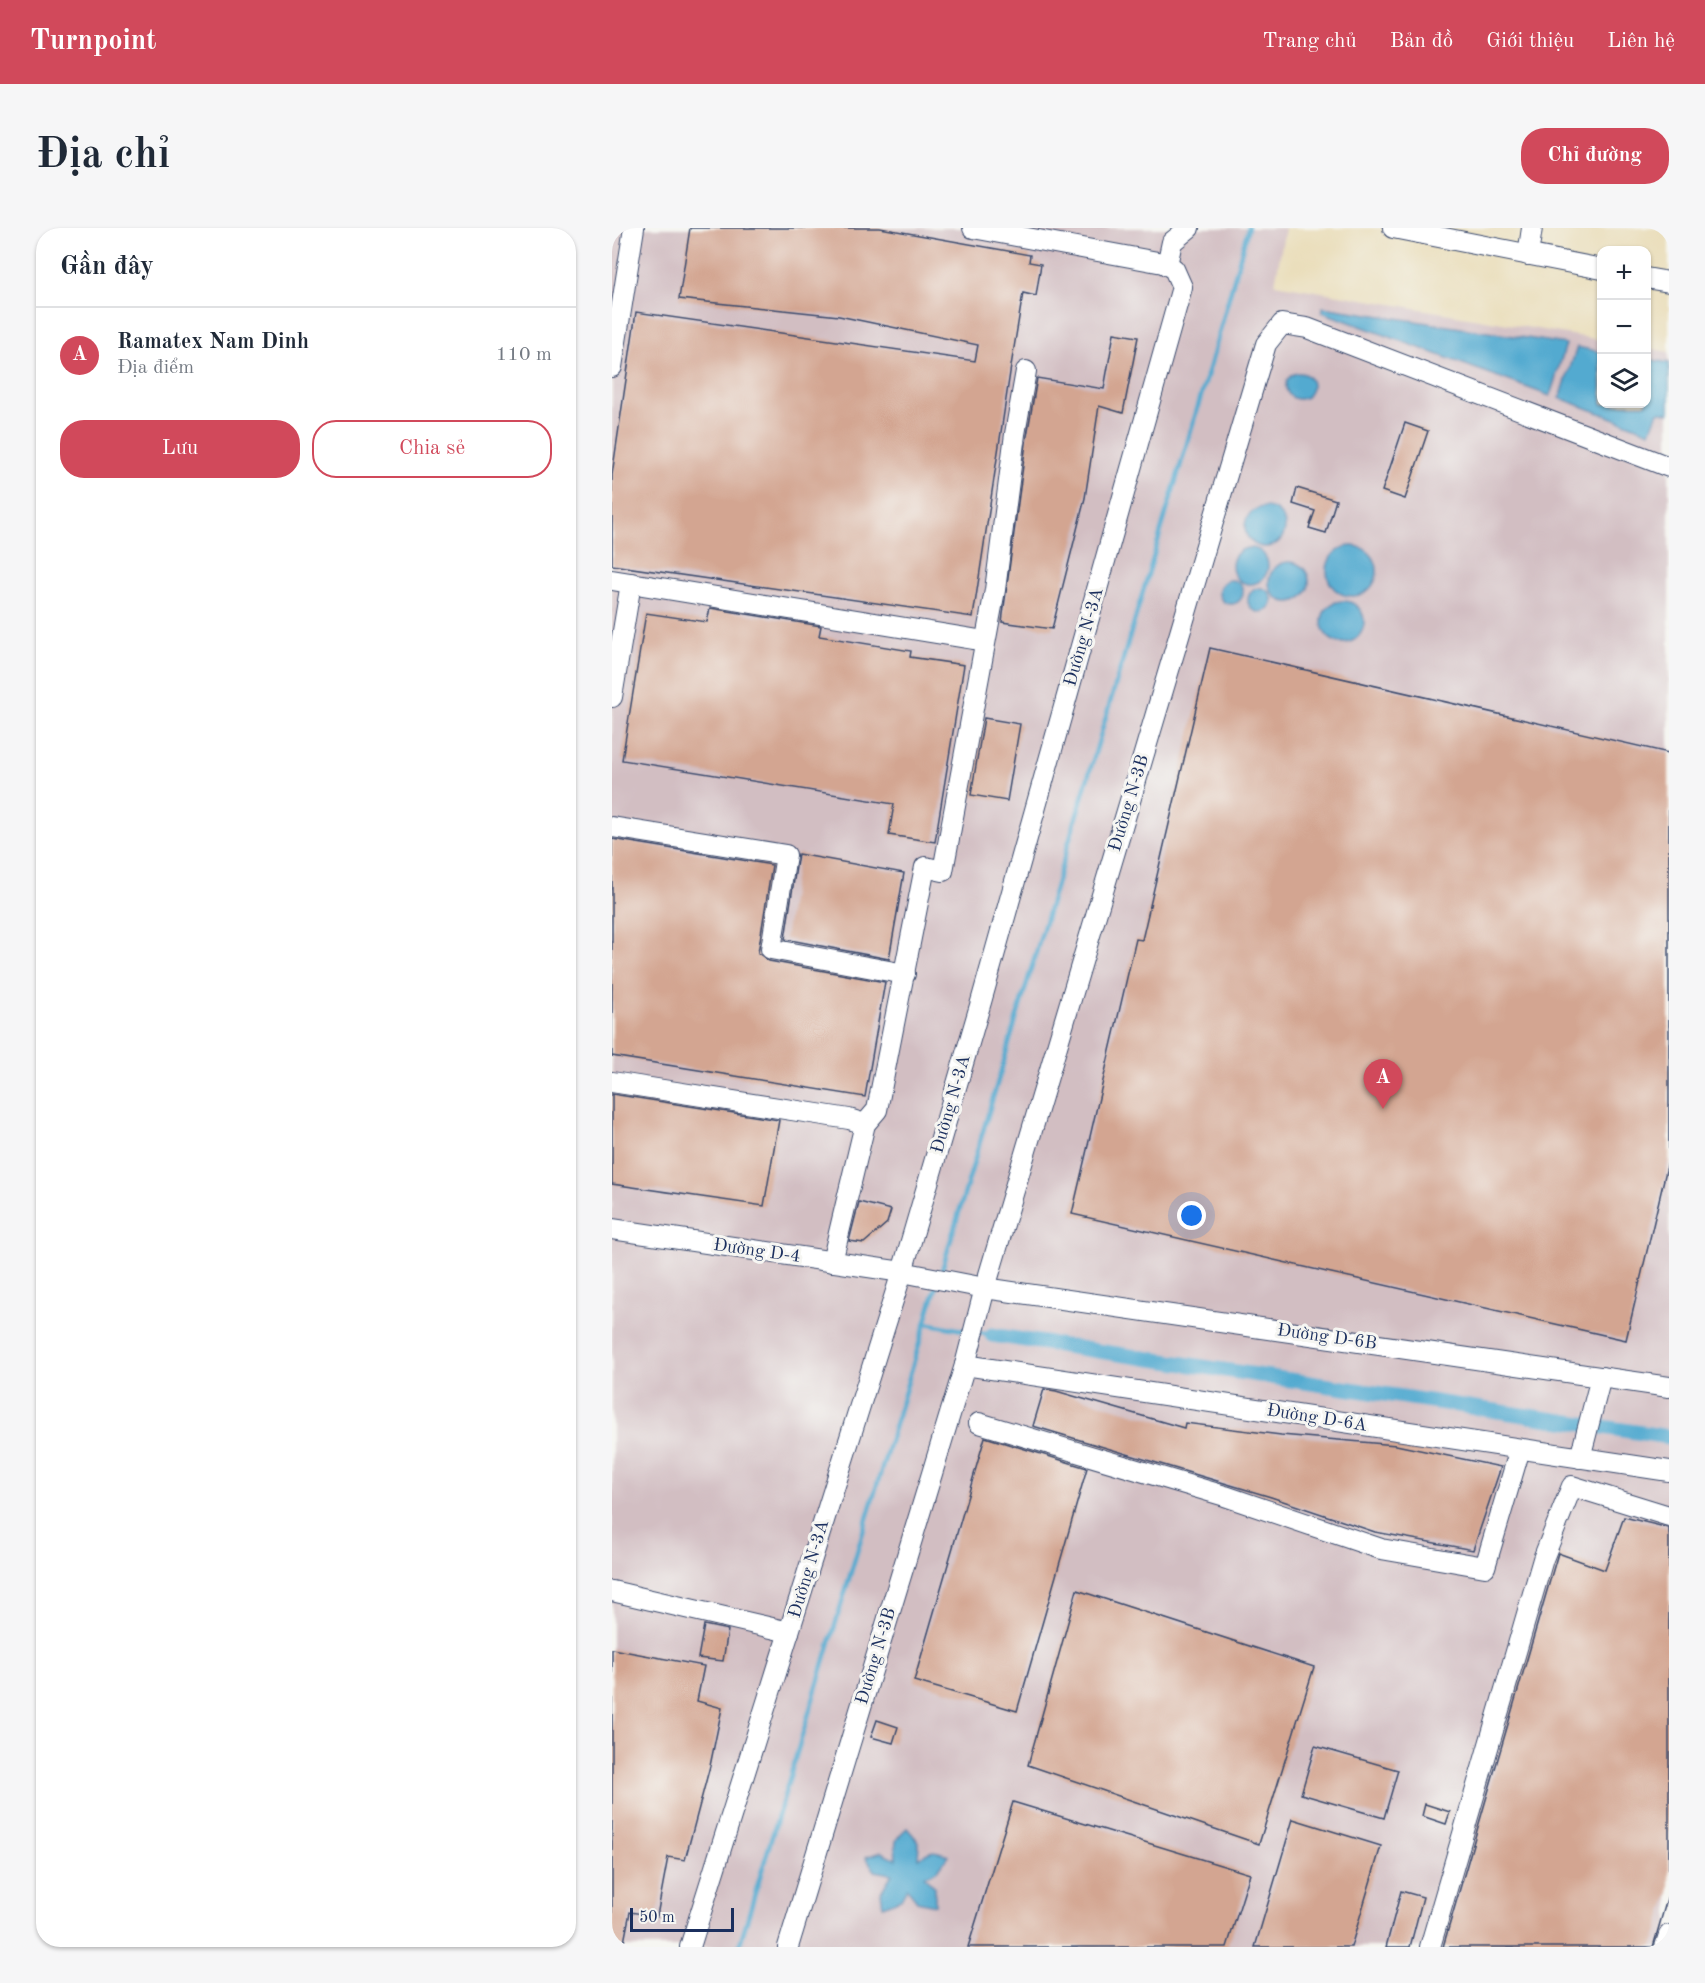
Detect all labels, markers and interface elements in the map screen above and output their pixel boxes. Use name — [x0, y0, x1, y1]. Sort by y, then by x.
text: Turnpoint — [30, 28, 157, 56]
text: Trang chủ — [1262, 31, 1357, 52]
text: Bản đồ — [1390, 31, 1453, 52]
text: Giới thiệu — [1486, 31, 1574, 52]
text: Liên hệ — [1607, 31, 1675, 52]
button: Chỉ đường — [1521, 128, 1669, 184]
text: Địa chỉ — [36, 135, 170, 177]
map controls — [1597, 246, 1651, 408]
button: + — [1597, 246, 1651, 300]
text: Gần đây — [60, 254, 154, 280]
button: − — [1597, 300, 1651, 354]
text: Ramatex Nam Dinh — [117, 331, 309, 353]
text: A — [72, 345, 87, 365]
text: 110 m — [496, 345, 552, 365]
button: layers — [1597, 354, 1651, 408]
text: Địa điểm — [117, 358, 194, 378]
button: Lưu — [60, 420, 300, 478]
button: Chia sẻ — [312, 420, 552, 478]
street label: Đường N-3A — [1061, 585, 1107, 688]
street label: Đường N-3B — [1106, 752, 1152, 854]
street label: Đường N-3A — [928, 1052, 974, 1155]
pin: A — [1364, 1060, 1402, 1109]
your location — [1177, 1201, 1206, 1230]
street label: Đường D-4 — [712, 1236, 802, 1266]
street label: Đường D-6B — [1276, 1321, 1378, 1353]
street label: Đường D-6A — [1265, 1401, 1369, 1435]
street label: Đường N-3A — [786, 1518, 833, 1620]
street label: Đường N-3B — [853, 1605, 899, 1707]
scale bar — [630, 1905, 734, 1932]
text: 50 m — [639, 1910, 675, 1926]

